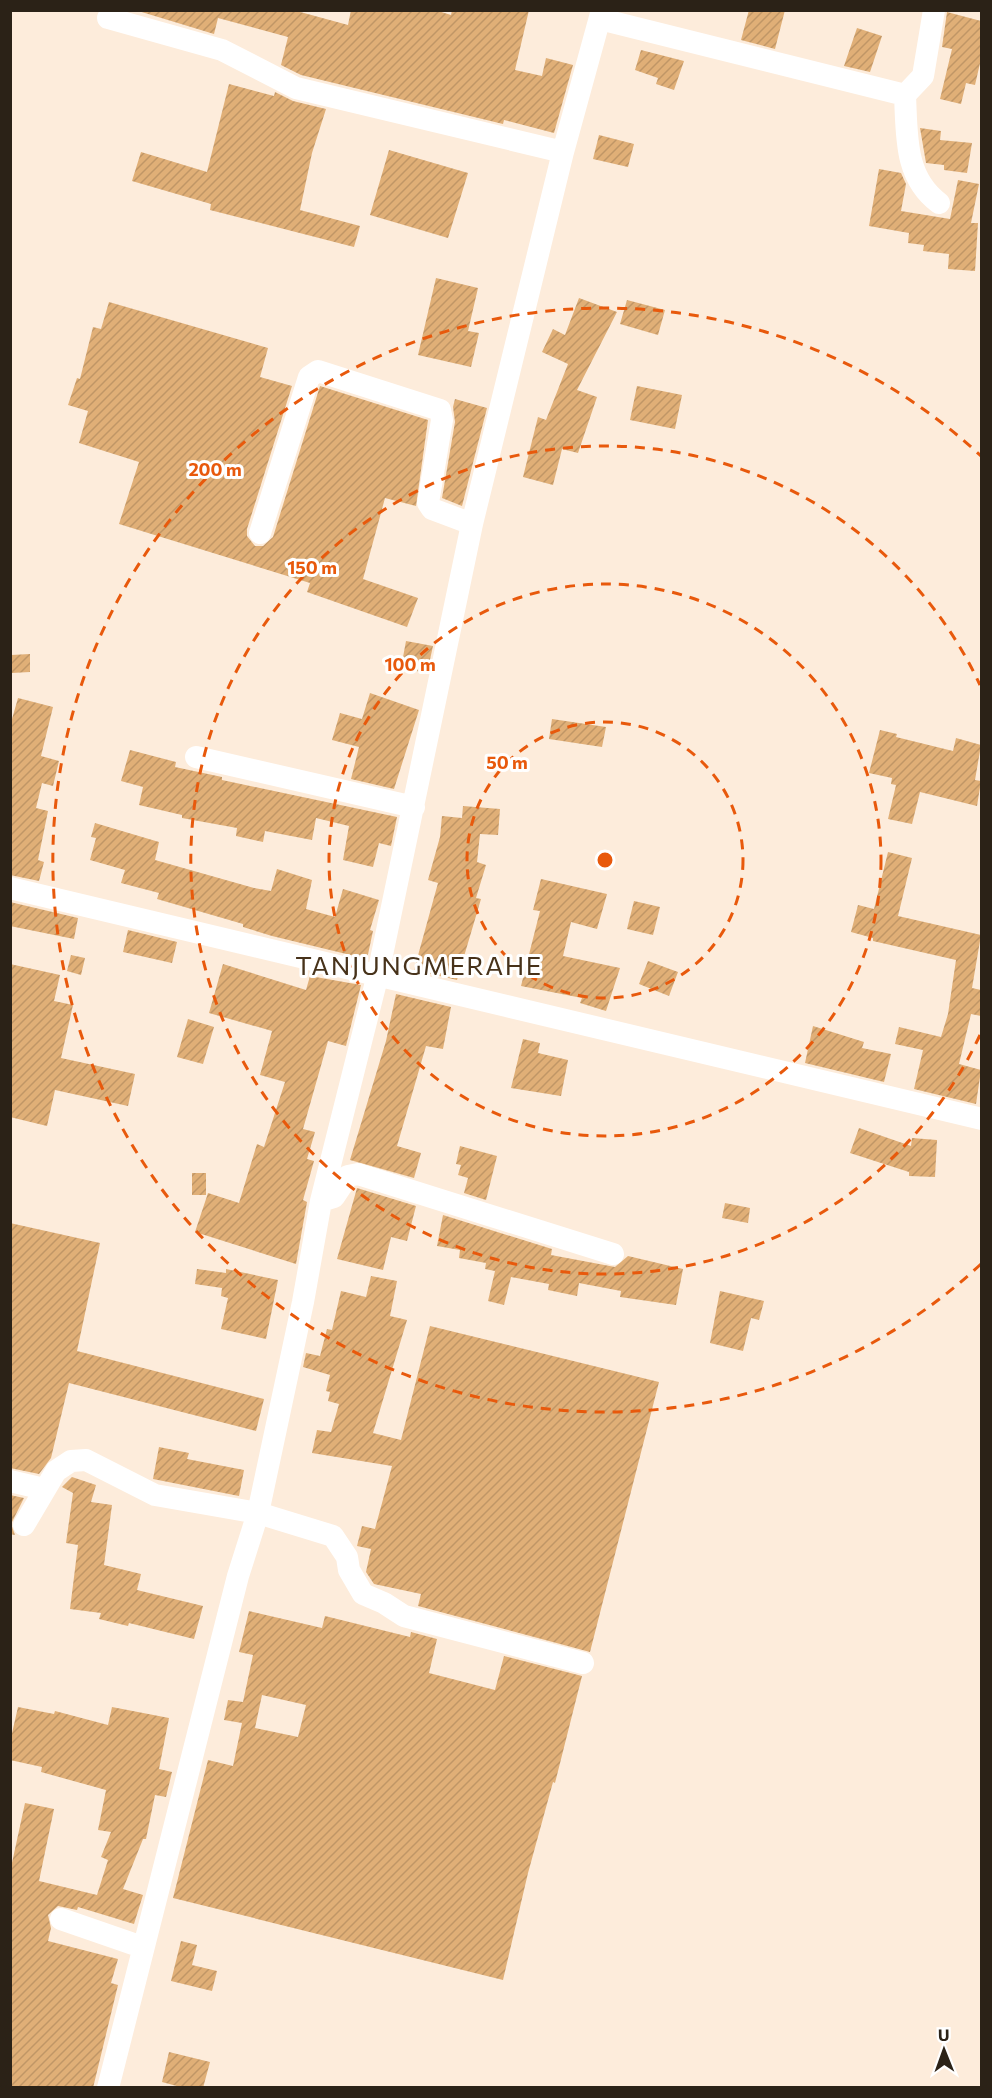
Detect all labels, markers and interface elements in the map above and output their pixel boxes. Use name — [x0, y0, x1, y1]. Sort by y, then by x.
text: 200 m — [188, 458, 242, 480]
text: 150 m — [287, 556, 337, 578]
text: 100 m — [384, 653, 436, 675]
text: 50 m — [486, 751, 528, 773]
centre of rings — [595, 850, 615, 870]
district label: TANJUNGMERAHE — [295, 949, 543, 980]
north arrow — [914, 2020, 974, 2080]
text: U — [938, 2025, 950, 2044]

